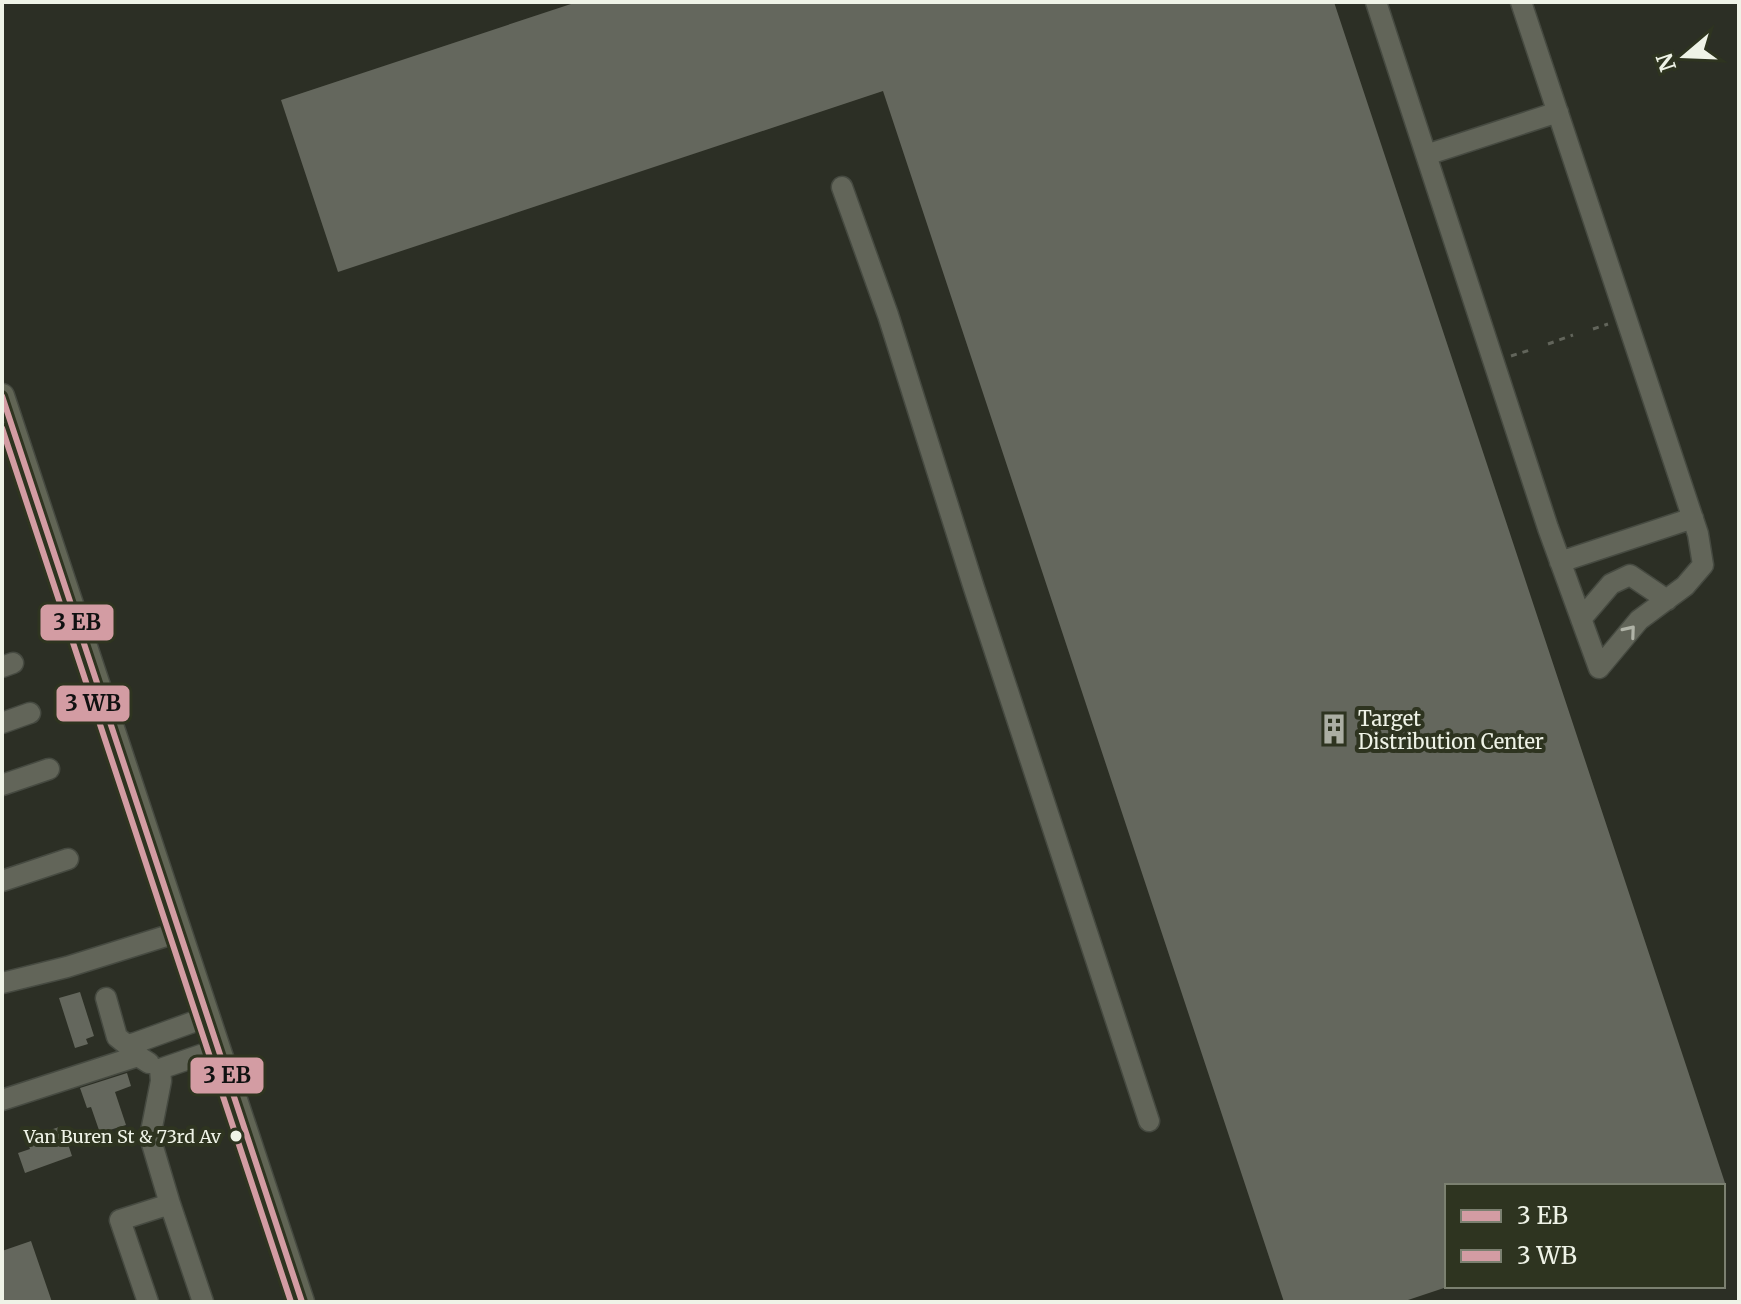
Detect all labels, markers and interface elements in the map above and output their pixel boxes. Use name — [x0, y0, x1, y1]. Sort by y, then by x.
north arrow — [1645, 16, 1725, 96]
text: N — [1650, 49, 1682, 75]
line badge: 3 EB — [39, 603, 115, 642]
text: 3 EB — [53, 608, 101, 636]
one-way arrow — [1620, 626, 1635, 640]
line badge: 3 WB — [55, 684, 131, 723]
text: 3 WB — [65, 689, 121, 717]
place label: Target Distribution Center — [1358, 706, 1544, 754]
building icon: Target Distribution Center — [1317, 712, 1351, 746]
line badge: 3 EB — [189, 1056, 265, 1095]
text: 3 EB — [203, 1061, 251, 1089]
place label: Van Buren St & 73rd Av — [23, 1125, 222, 1148]
marker: Van Buren St & 73rd Av — [228, 1128, 244, 1144]
legend — [1445, 1184, 1725, 1288]
text: 3 EB — [1517, 1200, 1568, 1231]
text: 3 WB — [1517, 1240, 1577, 1271]

